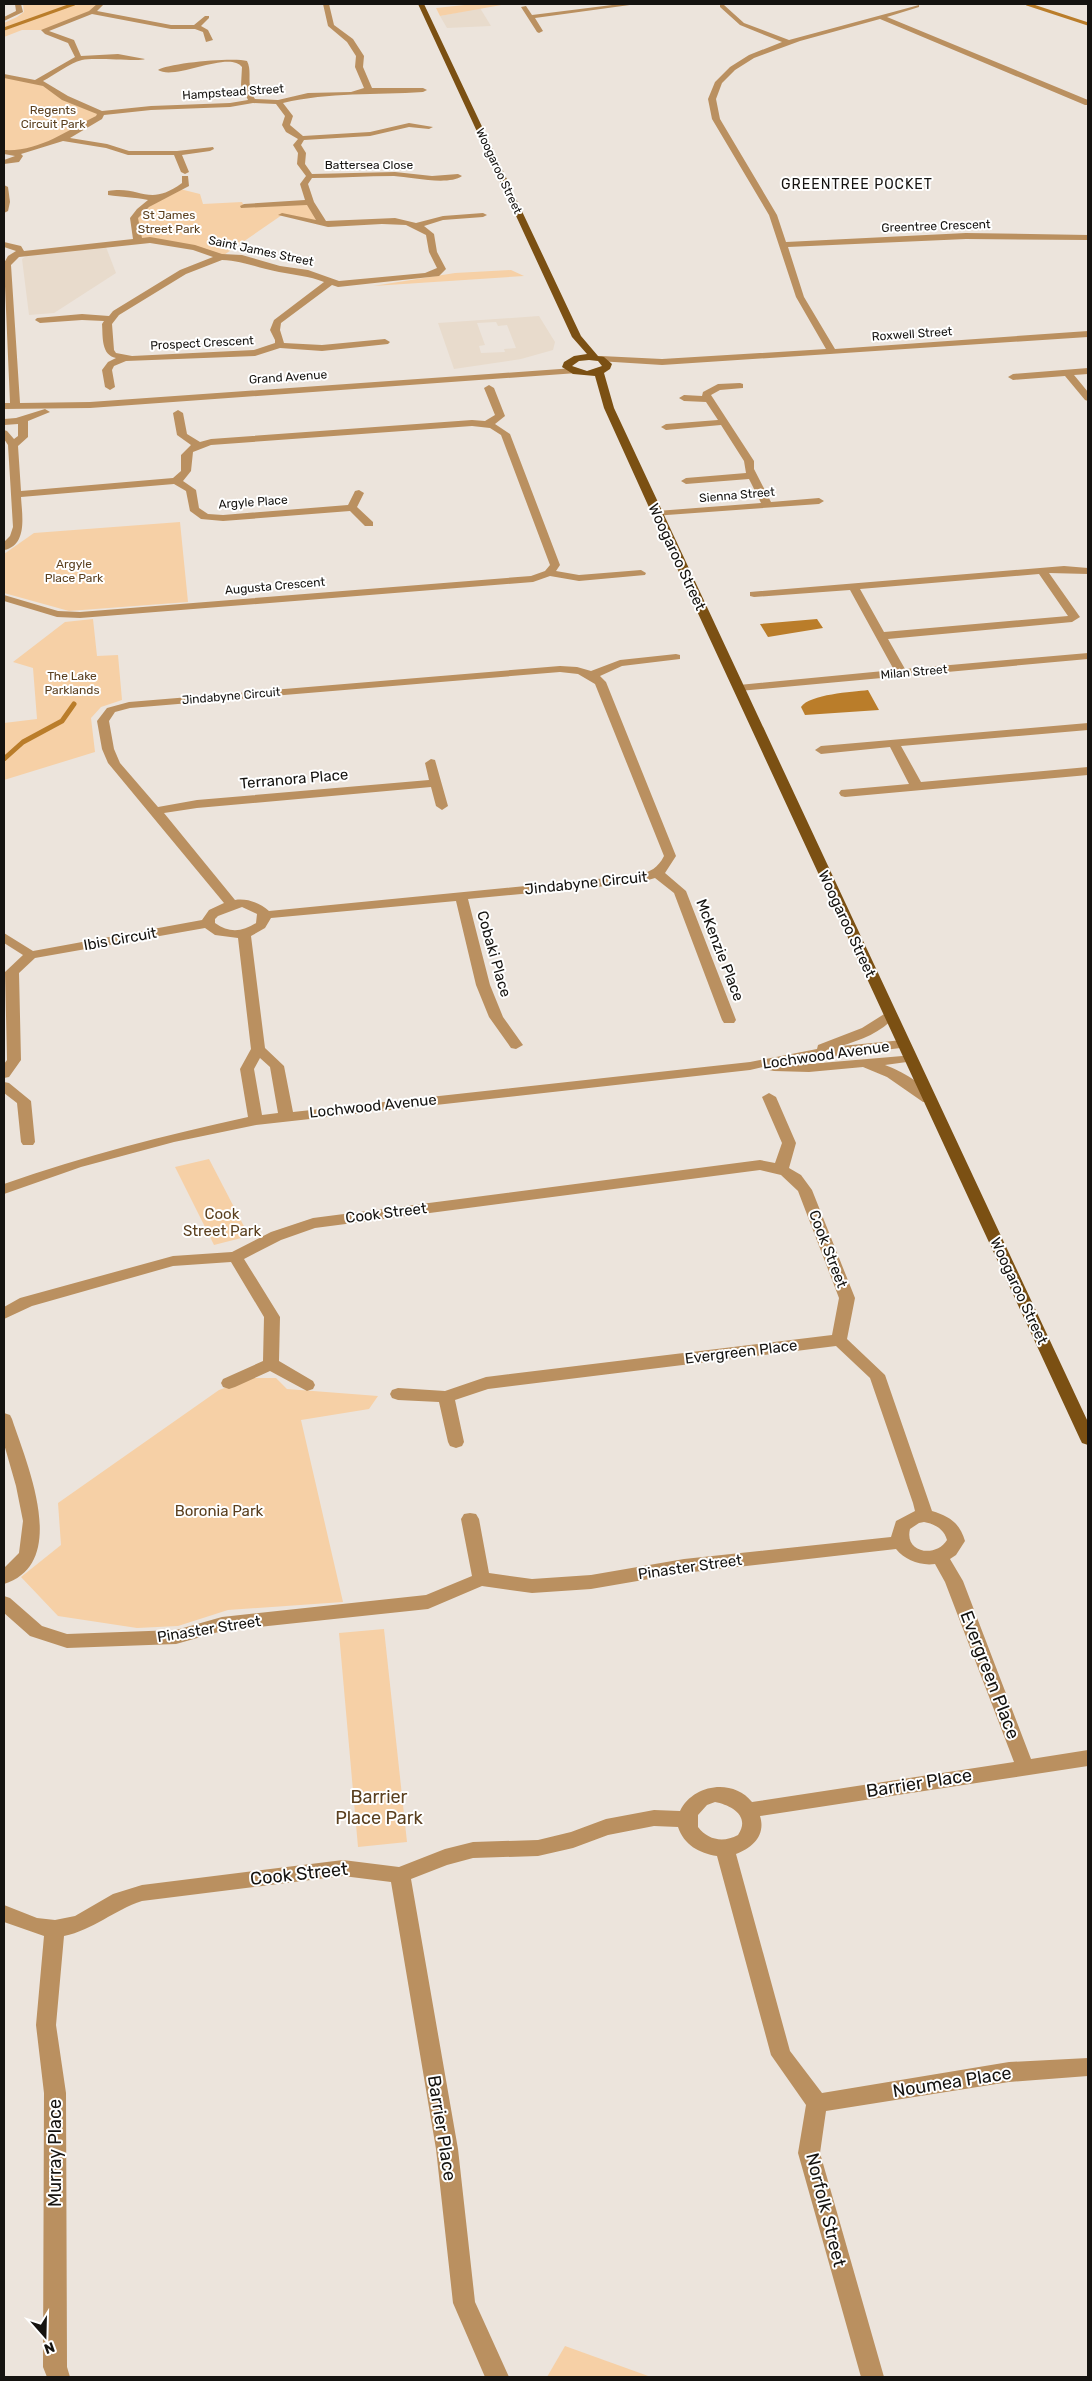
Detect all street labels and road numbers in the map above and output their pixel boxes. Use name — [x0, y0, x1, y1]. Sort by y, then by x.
street label: Hampstead Street — [182, 81, 285, 103]
street label: Woogaroo Street — [473, 126, 525, 216]
street label: Battersea Close — [325, 158, 413, 172]
street label: Greentree Crescent — [881, 217, 991, 235]
street label: Saint James Street — [207, 233, 315, 269]
street label: Roxwell Street — [871, 324, 953, 344]
street label: Prospect Crescent — [150, 333, 254, 353]
street label: Grand Avenue — [248, 367, 328, 387]
street label: Sienna Street — [699, 485, 776, 505]
street label: Argyle Place — [218, 493, 288, 511]
street label: Woogaroo Street — [644, 501, 710, 613]
street label: Augusta Crescent — [224, 575, 326, 597]
street label: Milan Street — [880, 662, 948, 682]
street label: Jindabyne Circuit — [181, 685, 281, 707]
street label: Terranora Place — [239, 765, 349, 793]
street label: Jindabyne Circuit — [524, 868, 648, 898]
street label: Woogaroo Street — [814, 868, 880, 980]
street label: McKenzie Place — [692, 896, 748, 1004]
street label: Cobaki Place — [473, 909, 515, 999]
street label: Ibis Circuit — [82, 924, 158, 954]
street label: Lochwood Avenue — [761, 1037, 891, 1073]
street label: Lochwood Avenue — [308, 1090, 438, 1122]
street label: Cook Street — [344, 1199, 428, 1227]
street label: Cook Street — [805, 1208, 851, 1291]
street label: Woogaroo Street — [986, 1235, 1052, 1347]
street label: Evergreen Place — [684, 1336, 798, 1368]
street label: Pinaster Street — [637, 1551, 743, 1583]
street label: Evergreen Place — [955, 1608, 1025, 1742]
street label: Pinaster Street — [156, 1612, 262, 1646]
street label: Barrier Place — [865, 1764, 973, 1802]
street label: Cook Street — [249, 1858, 349, 1890]
street label: Noumea Place — [891, 2062, 1013, 2102]
street label: Barrier Place — [423, 2074, 461, 2182]
street label: Murray Place — [44, 2099, 66, 2207]
street label: Norfolk Street — [801, 2151, 851, 2269]

